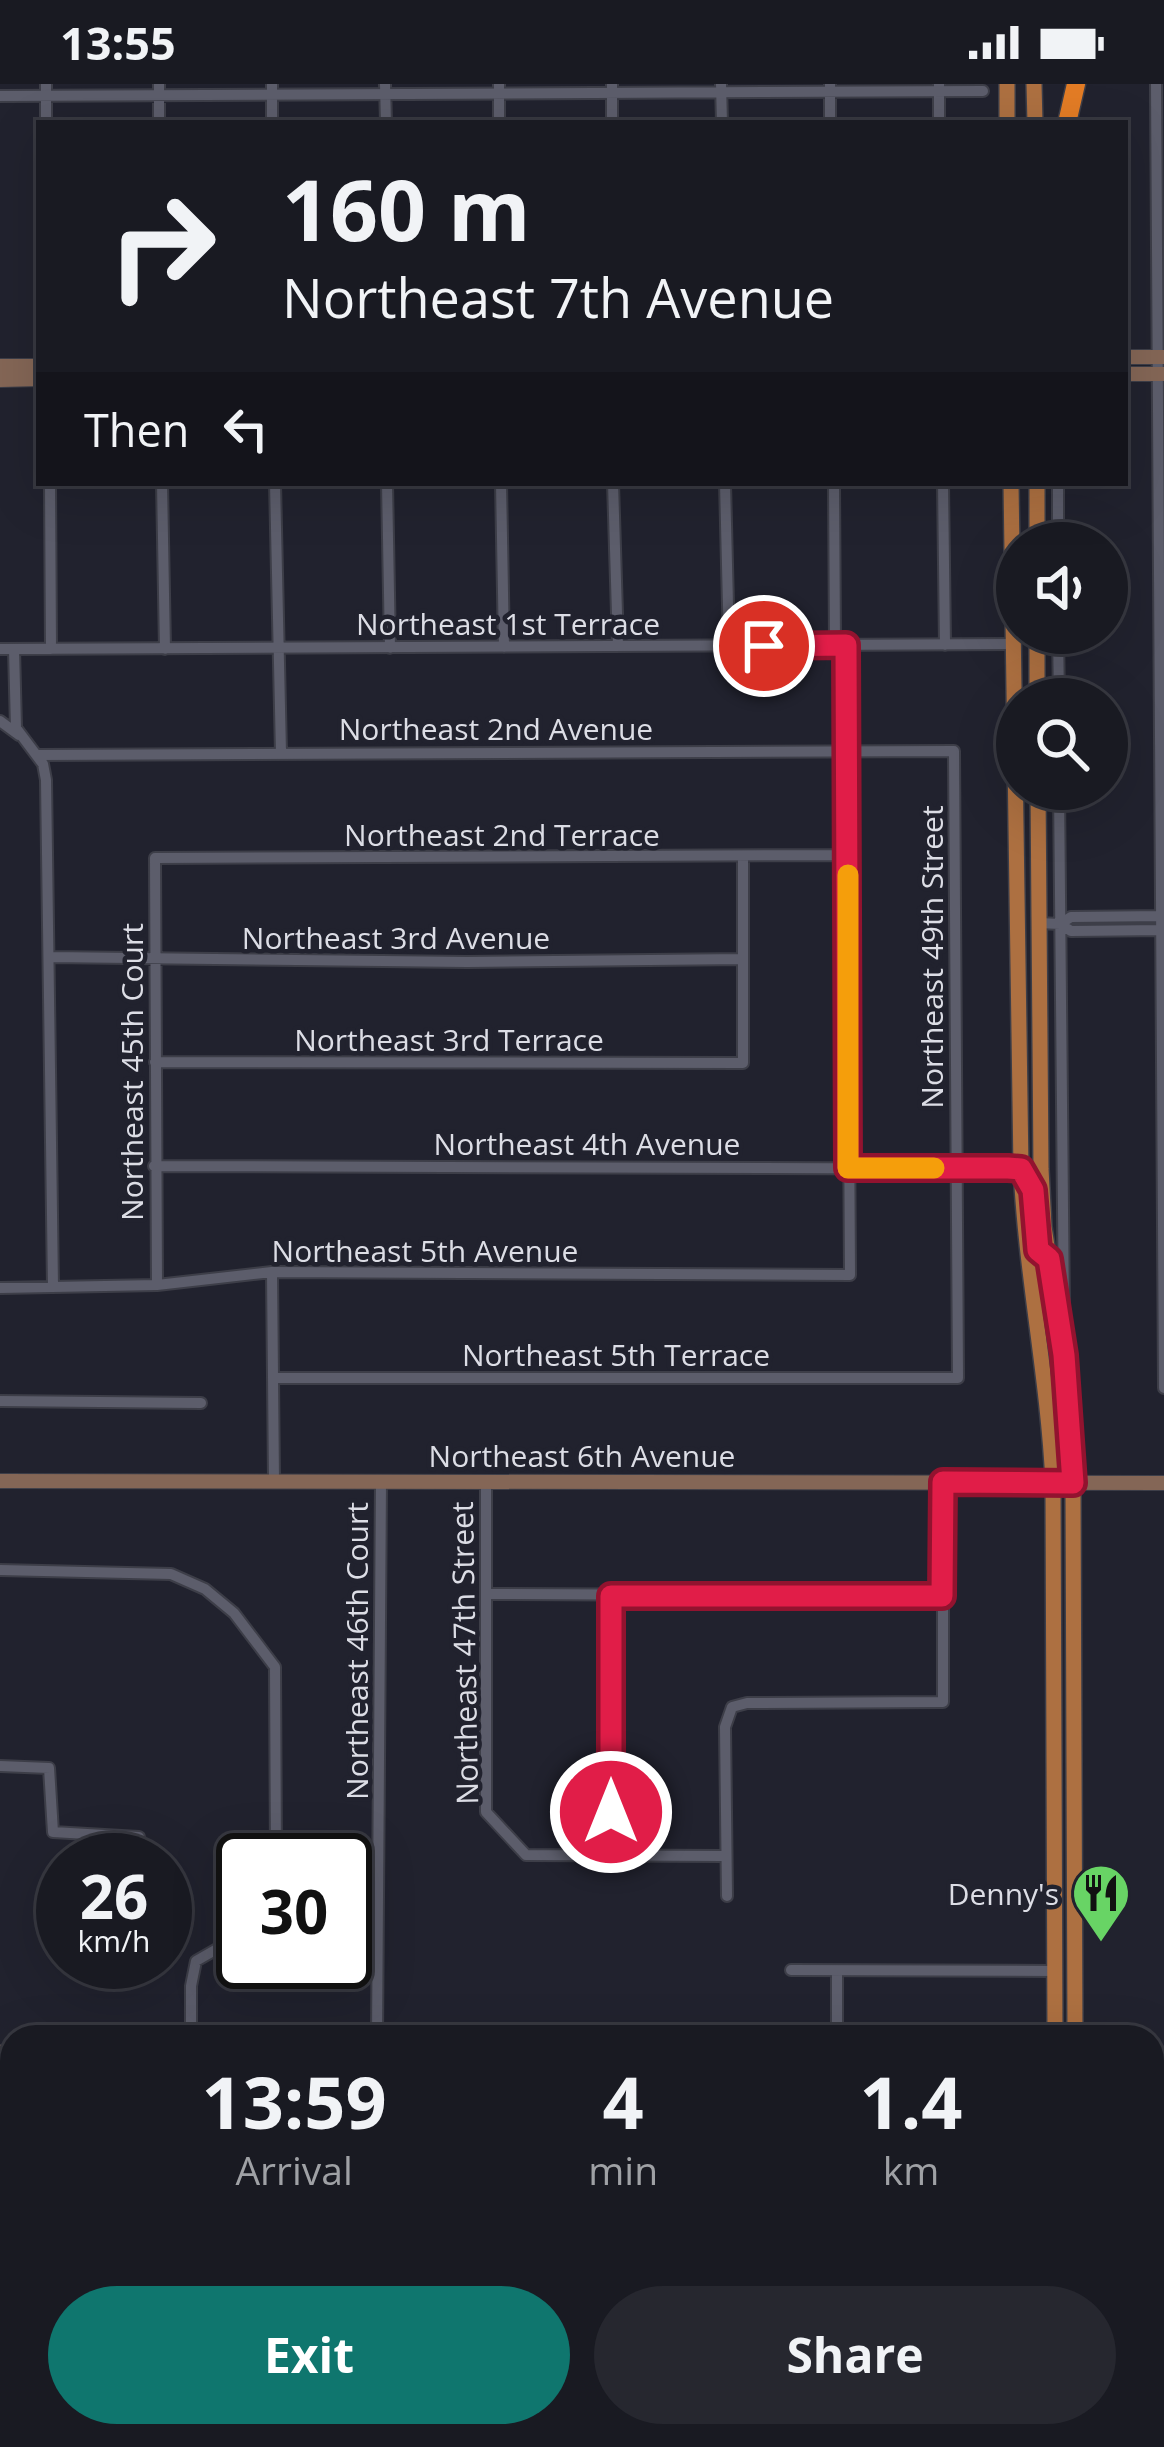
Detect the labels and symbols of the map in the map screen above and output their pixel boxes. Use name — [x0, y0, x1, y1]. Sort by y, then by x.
pin — [713, 595, 815, 697]
street label: Northeast 1st Terrace — [356, 603, 660, 644]
street label: Northeast 2nd Avenue — [339, 708, 653, 749]
street label: Northeast 49th Street — [911, 805, 952, 1109]
street label: Northeast 2nd Terrace — [344, 814, 660, 855]
street label: Northeast 3rd Avenue — [242, 917, 550, 958]
street label: Northeast 45th Court — [111, 923, 152, 1221]
street label: Northeast 3rd Terrace — [294, 1019, 604, 1060]
street label: Northeast 4th Avenue — [434, 1123, 740, 1164]
street label: Northeast 5th Avenue — [272, 1230, 578, 1271]
street label: Northeast 5th Terrace — [462, 1334, 770, 1375]
street label: Northeast 6th Avenue — [429, 1435, 735, 1476]
street label: Northeast 47th Street — [441, 1501, 487, 1805]
street label: Northeast 46th Court — [336, 1502, 377, 1800]
position arrow — [548, 1749, 674, 1875]
speed limit sign: 30 — [216, 1833, 372, 1989]
restaurant icon: Denny's — [1070, 1862, 1132, 1944]
place label: Denny's — [948, 1873, 1059, 1914]

